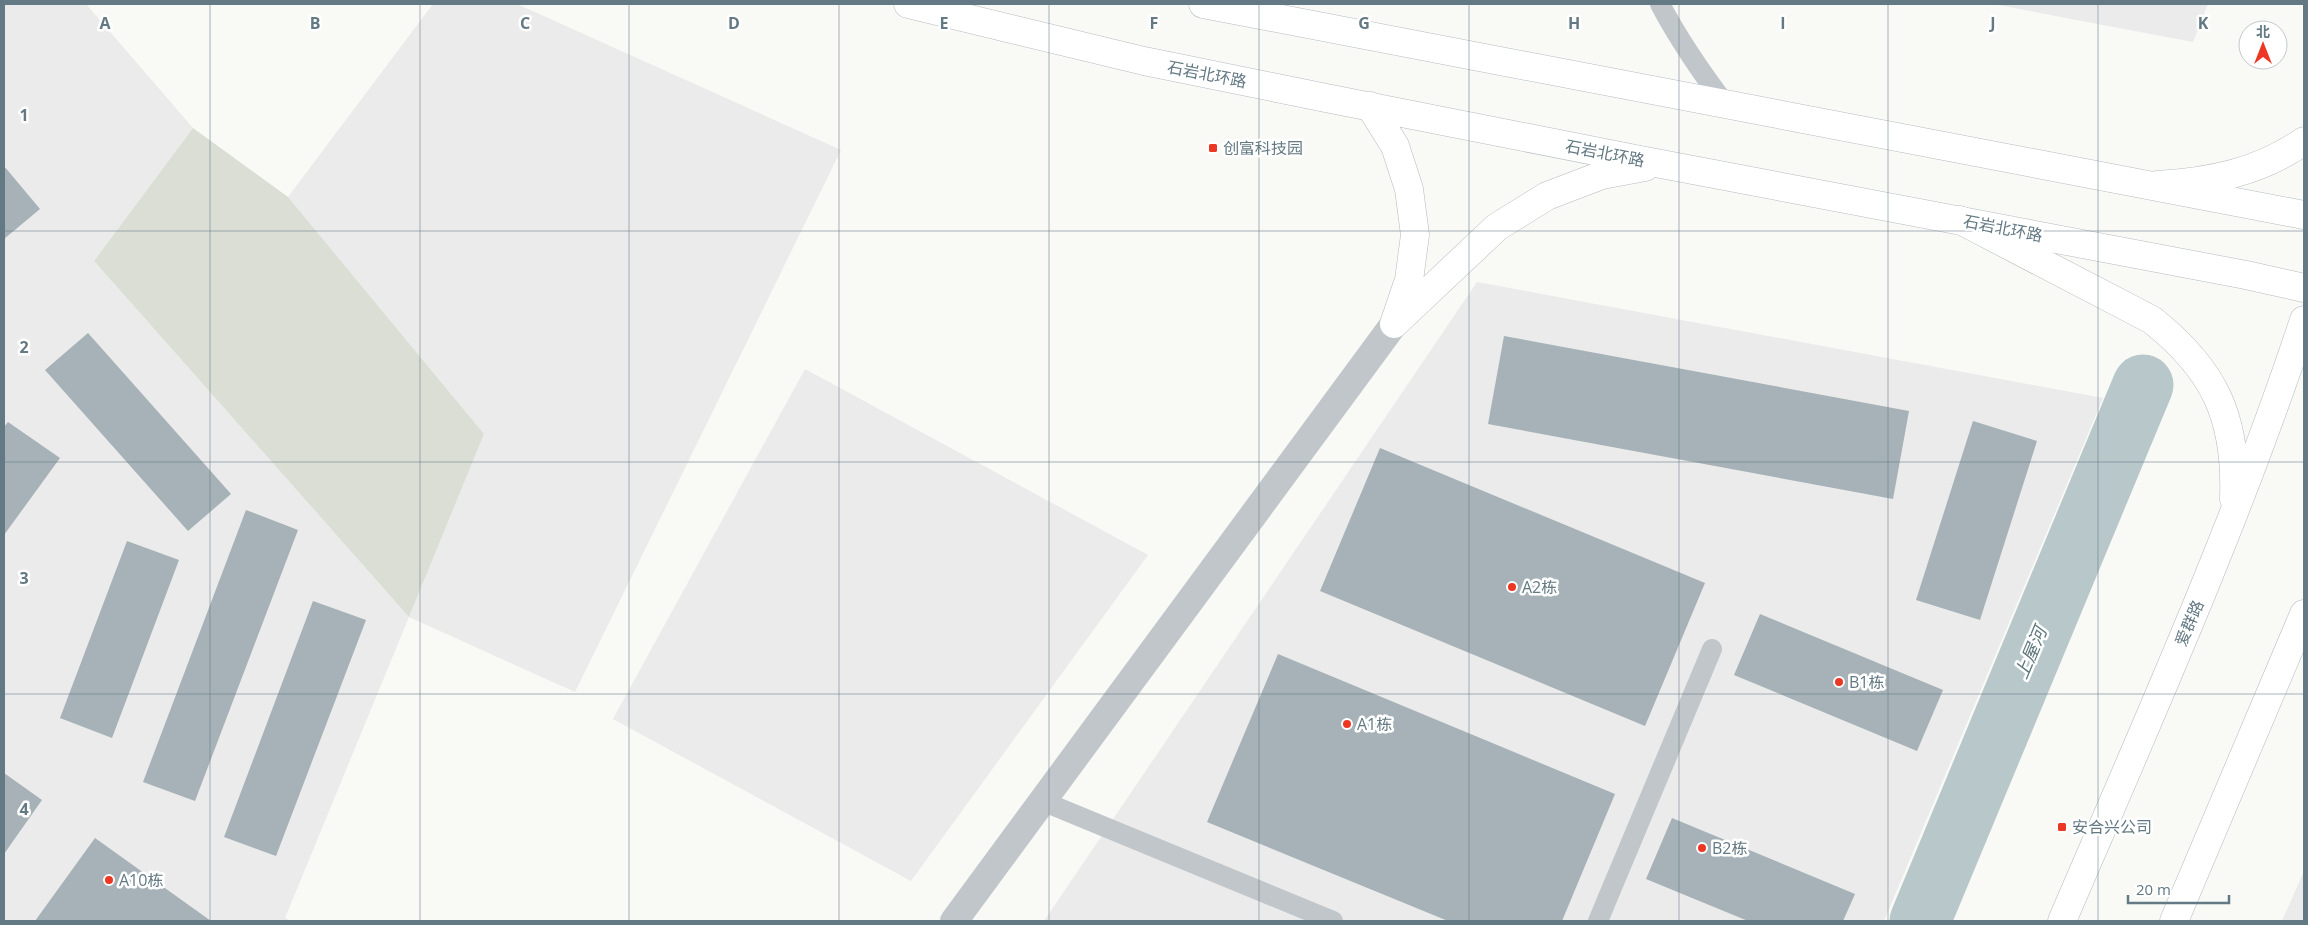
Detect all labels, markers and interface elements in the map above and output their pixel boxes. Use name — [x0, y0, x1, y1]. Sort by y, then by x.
text: A — [99, 12, 111, 34]
text: B — [310, 12, 320, 34]
text: C — [520, 12, 530, 34]
text: D — [728, 12, 740, 34]
text: E — [940, 12, 949, 34]
text: F — [1150, 12, 1158, 34]
text: G — [1358, 12, 1370, 34]
text: H — [1568, 12, 1580, 34]
text: I — [1780, 12, 1786, 34]
text: J — [1988, 12, 1996, 34]
text: K — [2198, 12, 2209, 34]
north arrow — [2238, 20, 2288, 70]
text: 北 — [2256, 22, 2270, 41]
street label: 石岩北环路 — [1166, 56, 1248, 92]
text: 1 — [19, 104, 29, 126]
street label: 石岩北环路 — [1564, 135, 1646, 171]
place label: 创富科技园 — [1223, 137, 1303, 159]
marker: 创富科技园 — [1207, 142, 1219, 154]
street label: 石岩北环路 — [1962, 210, 2044, 246]
text: 2 — [19, 336, 29, 358]
text: 3 — [19, 567, 29, 589]
place label: A2栋 — [1522, 576, 1557, 598]
marker: A2栋 — [1506, 581, 1518, 593]
street label: 爱群路 — [2169, 597, 2209, 649]
water label: 上屋河 — [2008, 620, 2053, 682]
place label: B1栋 — [1849, 671, 1885, 693]
marker: B1栋 — [1833, 676, 1845, 688]
place label: A1栋 — [1357, 713, 1392, 735]
marker: A1栋 — [1341, 718, 1353, 730]
text: 4 — [19, 798, 29, 820]
place label: 安合兴公司 — [2072, 816, 2152, 838]
marker: 安合兴公司 — [2056, 821, 2068, 833]
place label: B2栋 — [1712, 837, 1748, 859]
marker: B2栋 — [1696, 842, 1708, 854]
place label: A10栋 — [119, 869, 163, 891]
scale bar — [2128, 872, 2229, 904]
marker: A10栋 — [103, 874, 115, 886]
text: 20 m — [2136, 879, 2171, 899]

